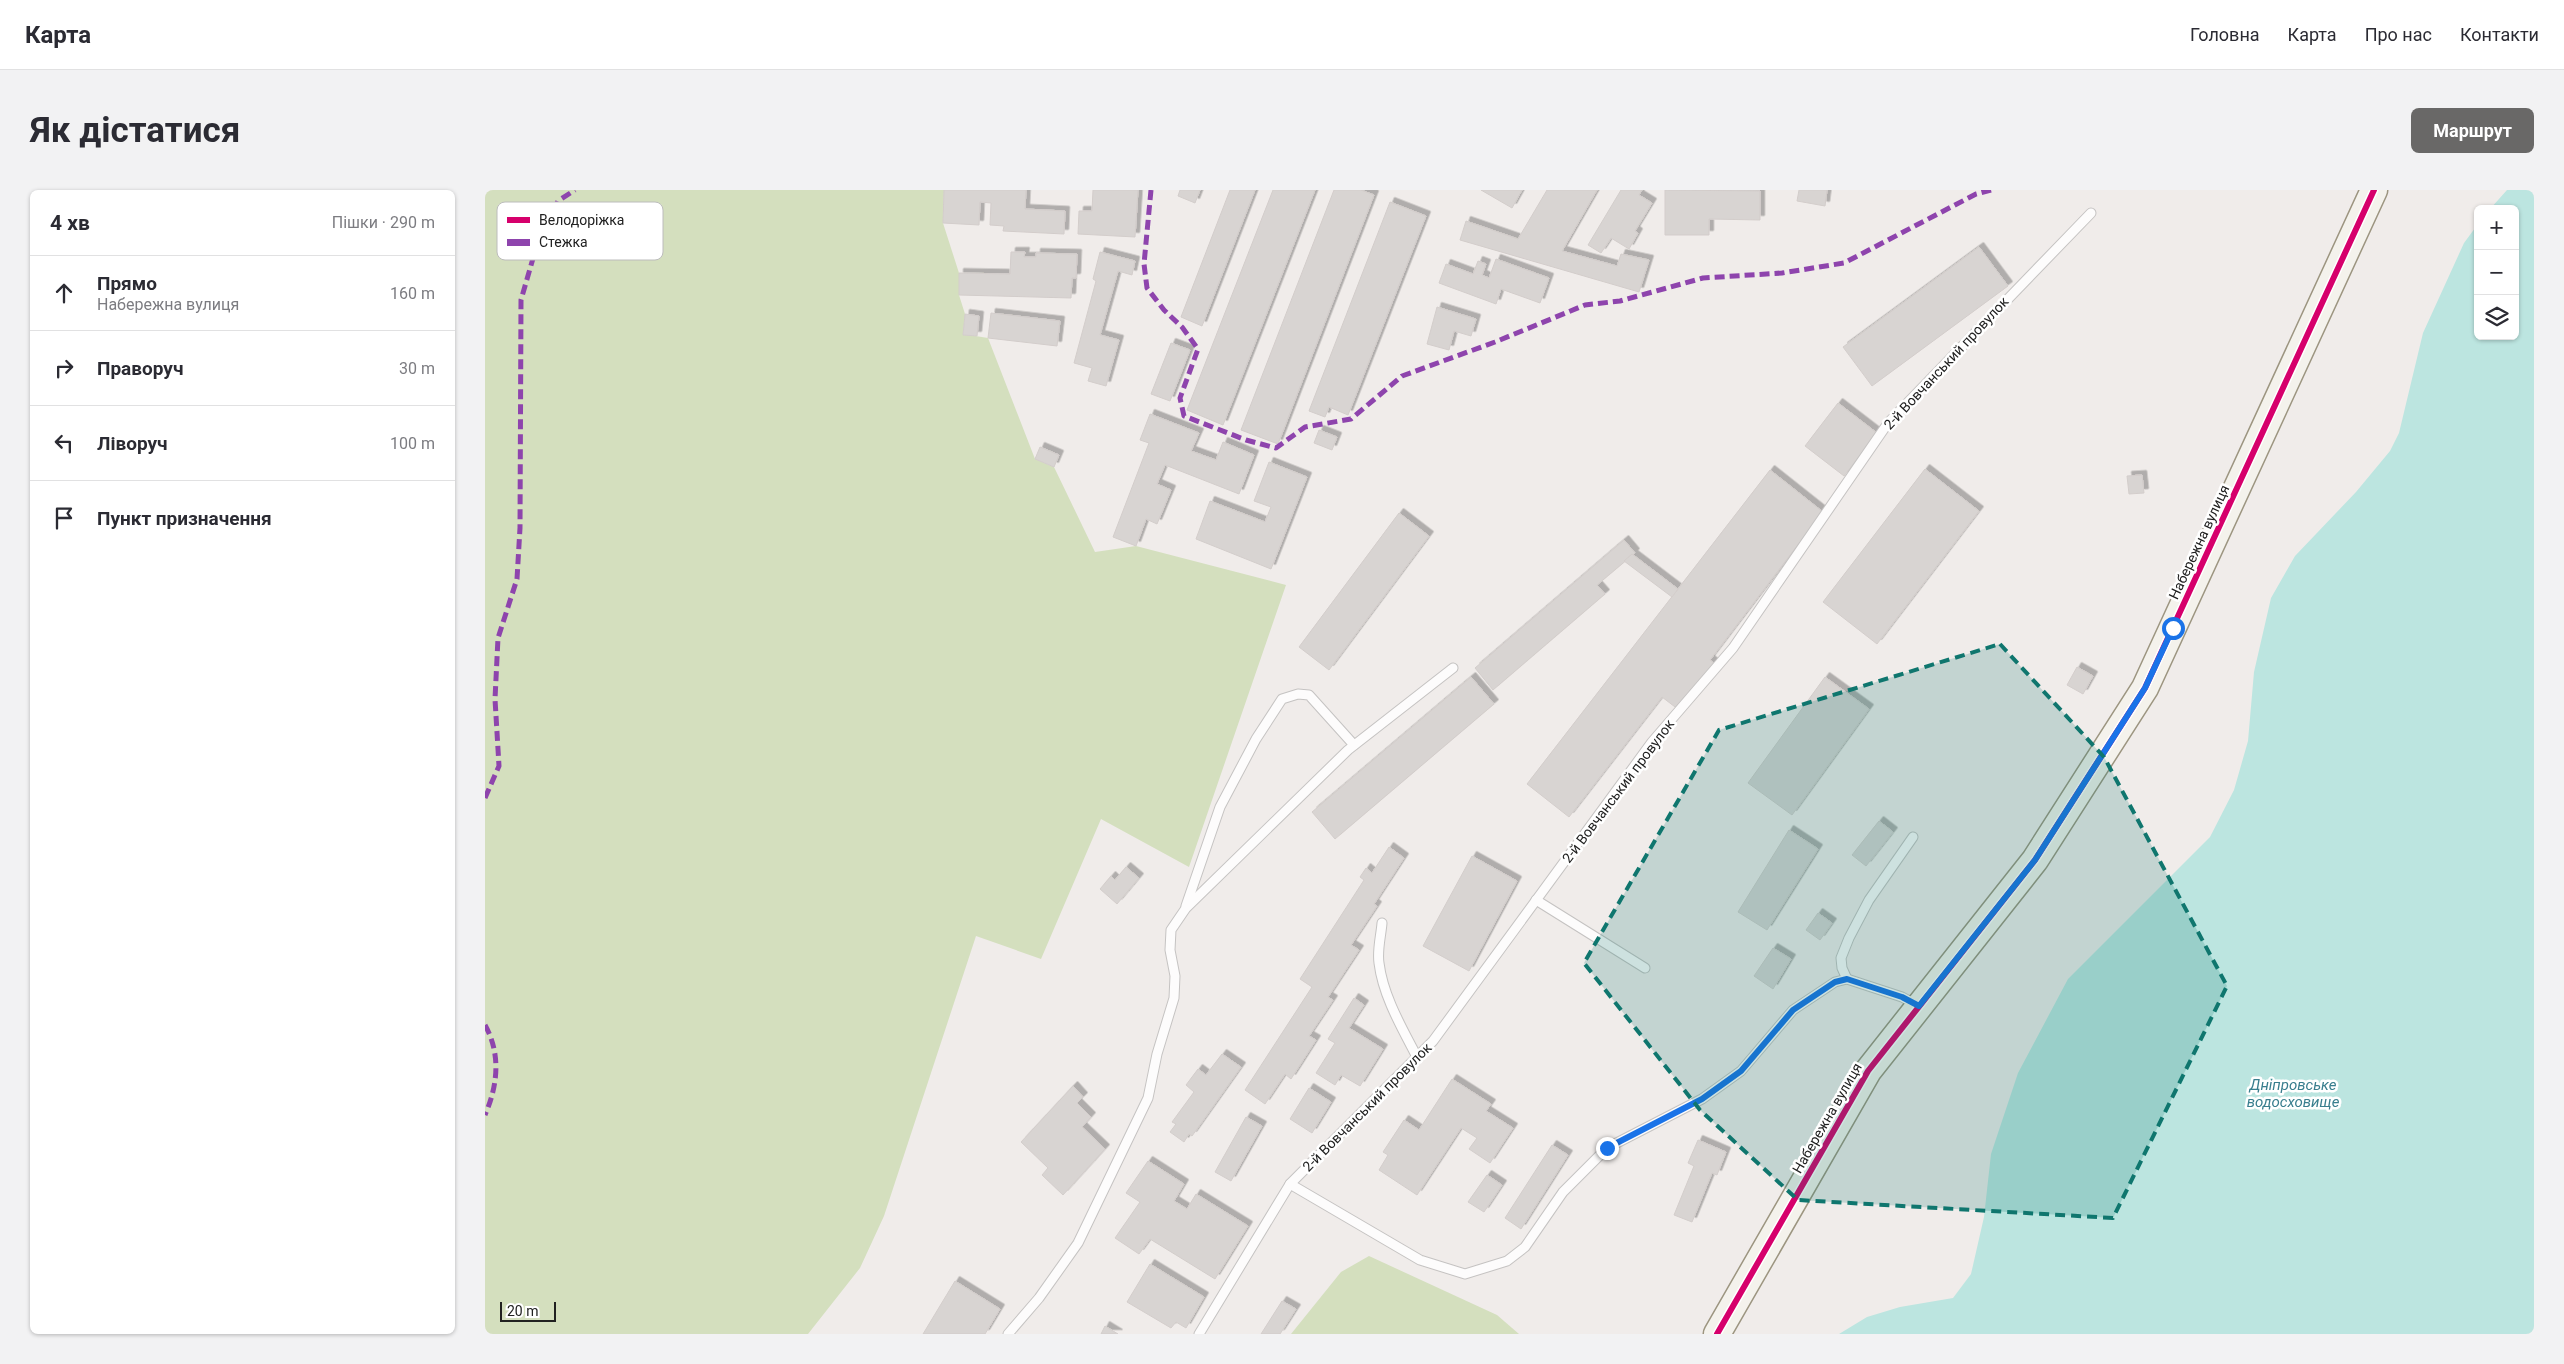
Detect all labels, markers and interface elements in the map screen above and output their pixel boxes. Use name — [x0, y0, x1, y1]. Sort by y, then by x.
text: Карта — [25, 21, 91, 49]
text: Головна — [2190, 24, 2260, 45]
text: Карта — [2288, 24, 2337, 45]
text: Про нас — [2365, 24, 2432, 45]
text: Контакти — [2460, 24, 2539, 45]
button: Маршрут — [2411, 108, 2534, 153]
text: Як дістатися — [30, 110, 240, 151]
legend — [497, 202, 663, 260]
map controls — [2474, 205, 2519, 340]
button: + — [2474, 205, 2519, 250]
text: 4 хв — [50, 211, 90, 235]
text: Велодоріжка — [539, 212, 624, 228]
text: Пішки · 290 m — [332, 213, 435, 232]
text: Стежка — [539, 234, 588, 250]
button: − — [2474, 250, 2519, 295]
text: Прямо — [97, 272, 157, 295]
icon: ahead — [50, 279, 78, 307]
text: 160 m — [390, 284, 435, 303]
street label: 2-й Вовчанський провулок — [1880, 293, 2012, 433]
text: Набережна вулиця — [97, 295, 239, 314]
button: layers — [2474, 295, 2519, 340]
icon: right — [50, 354, 78, 382]
text: Праворуч — [97, 357, 183, 380]
text: 30 m — [399, 359, 435, 378]
icon: left — [50, 429, 78, 457]
text: Ліворуч — [97, 432, 168, 455]
text: 100 m — [390, 434, 435, 453]
street label: Набережна вулиця — [2165, 482, 2233, 602]
icon: arrive — [50, 504, 78, 532]
text: Пункт призначення — [97, 507, 272, 530]
route start — [2162, 617, 2185, 640]
street label: 2-й Вовчанський провулок — [1559, 716, 1677, 866]
street label: 2-й Вовчанський провулок — [1299, 1039, 1435, 1175]
street label: Набережна вулиця — [1789, 1060, 1865, 1176]
water label: Дніпровське водосховище — [2247, 1076, 2340, 1111]
route end — [1596, 1137, 1619, 1160]
scale bar — [500, 1299, 556, 1322]
text: 20 m — [507, 1303, 539, 1319]

